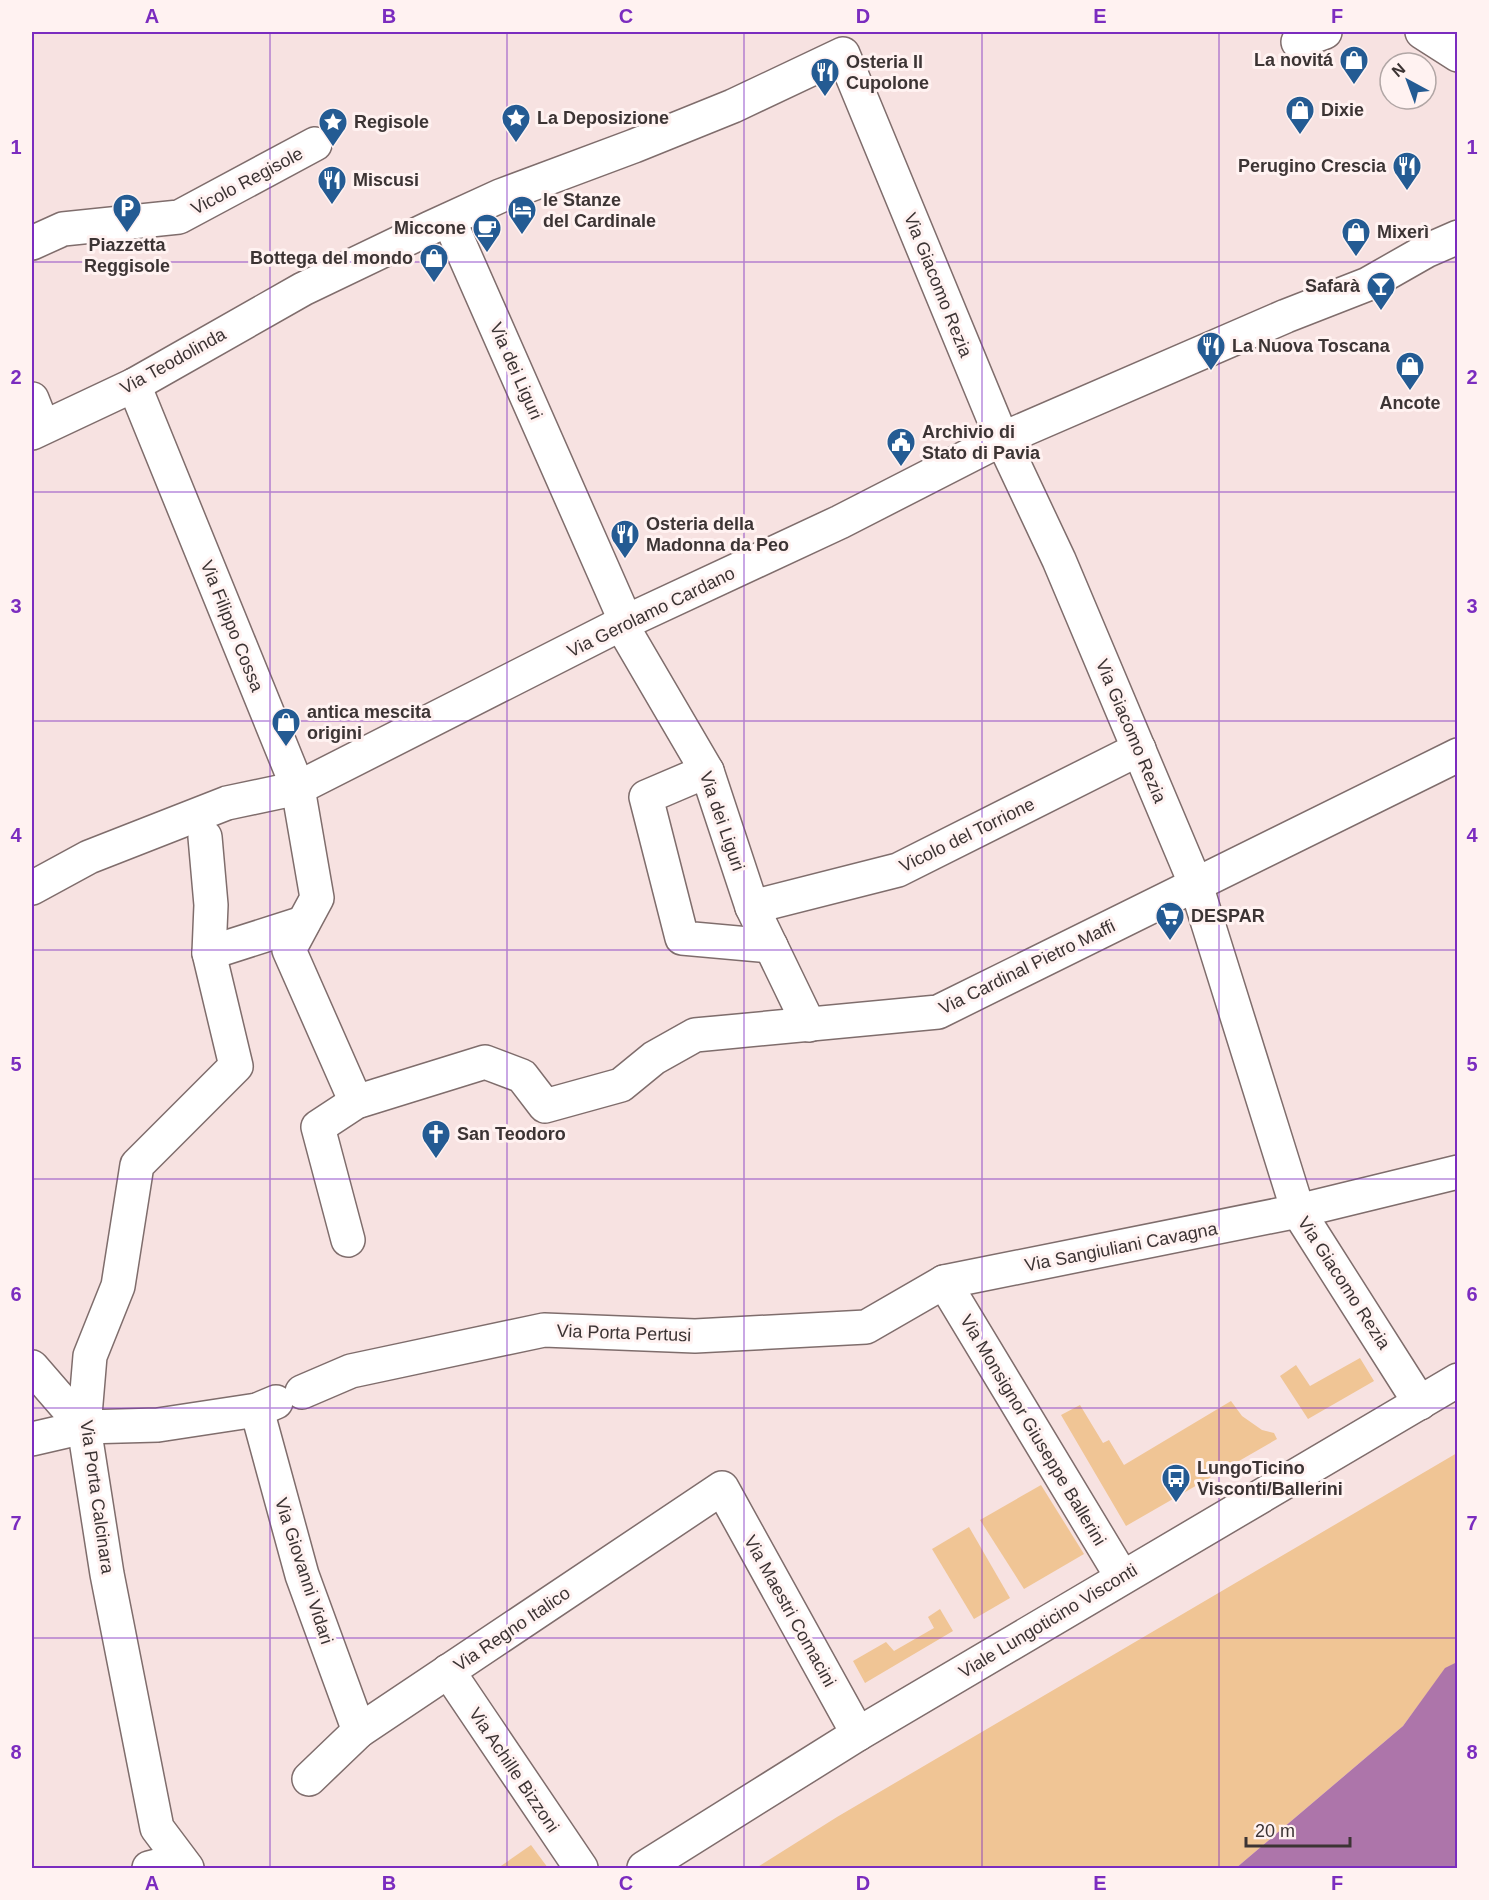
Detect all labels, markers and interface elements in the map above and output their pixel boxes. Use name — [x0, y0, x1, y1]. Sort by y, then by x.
text: A — [145, 5, 159, 27]
text: B — [382, 5, 396, 27]
text: C — [619, 5, 633, 27]
text: D — [856, 5, 870, 27]
text: E — [1093, 5, 1107, 27]
text: F — [1331, 5, 1343, 27]
shop icon: La novitá — [1338, 44, 1370, 86]
place label: La novitá — [1254, 50, 1334, 70]
north arrow — [1378, 51, 1438, 111]
place label: Osteria Il Cupolone — [846, 52, 929, 93]
restaurant icon: Osteria Il Cupolone — [809, 56, 841, 98]
text: N — [1389, 60, 1408, 80]
shop icon: Dixie — [1284, 94, 1316, 136]
place label: Dixie — [1321, 100, 1364, 120]
place icon: La Deposizione — [500, 102, 532, 144]
place icon: Regisole — [317, 106, 349, 148]
place label: La Deposizione — [537, 108, 669, 128]
place label: Regisole — [354, 112, 429, 132]
text: 1 — [10, 136, 22, 158]
text: 1 — [1466, 136, 1478, 158]
street label: Vicolo Regisole — [188, 143, 306, 219]
restaurant icon: Perugino Crescia — [1391, 150, 1423, 192]
place label: Perugino Crescia — [1238, 156, 1387, 176]
restaurant icon: Miscusi — [316, 164, 348, 206]
place label: Miscusi — [353, 170, 419, 190]
place label: le Stanze del Cardinale — [543, 190, 656, 231]
parking icon: Piazzetta Reggisole — [111, 192, 143, 234]
hotel icon: le Stanze del Cardinale — [506, 194, 538, 236]
street label: Via Giacomo Rezia — [900, 210, 976, 361]
cafe icon: Miccone — [471, 212, 503, 254]
shop icon: Mixerì — [1340, 216, 1372, 258]
place label: Miccone — [394, 218, 466, 238]
place label: Mixerì — [1377, 222, 1429, 242]
place label: Piazzetta Reggisole — [84, 235, 170, 276]
shop icon: Bottega del mondo — [418, 242, 450, 284]
place label: Bottega del mondo — [250, 248, 413, 268]
bar icon: Safarà — [1365, 270, 1397, 312]
place label: Safarà — [1305, 276, 1361, 296]
street label: Via dei Liguri — [486, 320, 546, 422]
street label: Via Teodolinda — [117, 323, 230, 398]
restaurant icon: La Nuova Toscana — [1195, 330, 1227, 372]
place label: La Nuova Toscana — [1232, 336, 1391, 356]
shop icon: Ancote — [1394, 350, 1426, 392]
text: 2 — [10, 366, 22, 388]
text: 2 — [1466, 366, 1478, 388]
place label: Ancote — [1379, 393, 1441, 413]
place label: Archivio di Stato di Pavia — [922, 422, 1041, 463]
public building icon: Archivio di Stato di Pavia — [885, 426, 917, 468]
place label: Osteria della Madonna da Peo — [646, 514, 789, 555]
restaurant icon: Osteria della Madonna da Peo — [609, 518, 641, 560]
street label: Via Filippo Cossa — [197, 557, 268, 695]
street label: Via Gerolamo Cardano — [564, 563, 738, 661]
text: 3 — [10, 595, 22, 617]
text: 3 — [1466, 595, 1478, 617]
street label: Via Giacomo Rezia — [1092, 656, 1171, 807]
place label: antica mescita origini — [307, 702, 432, 743]
shop icon: antica mescita origini — [270, 706, 302, 748]
street label: Via dei Liguri — [696, 769, 748, 873]
street label: Vicolo del Torrione — [896, 794, 1038, 876]
text: 4 — [10, 824, 22, 846]
text: 4 — [1466, 824, 1478, 846]
supermarket icon: DESPAR — [1154, 900, 1186, 942]
place label: DESPAR — [1191, 906, 1265, 926]
street label: Via Cardinal Pietro Maffi — [936, 916, 1118, 1018]
text: 5 — [10, 1053, 22, 1075]
text: 5 — [1466, 1053, 1478, 1075]
church icon: San Teodoro — [420, 1118, 452, 1160]
place label: San Teodoro — [457, 1124, 566, 1144]
street label: Via Giacomo Rezia — [1294, 1213, 1395, 1354]
street label: Via Sangiuliani Cavagna — [1023, 1218, 1220, 1275]
text: 6 — [10, 1283, 22, 1305]
text: 6 — [1466, 1283, 1478, 1305]
street label: Via Monsignor Giuseppe Ballerini — [956, 1311, 1110, 1549]
street label: Via Porta Pertusi — [556, 1321, 692, 1345]
street label: Via Porta Calcinara — [76, 1419, 118, 1576]
place label: LungoTicino Visconti/Ballerini — [1197, 1458, 1343, 1499]
bus stop icon: LungoTicino Visconti/Ballerini — [1160, 1462, 1192, 1504]
street label: Via Giovanni Vidari — [271, 1495, 337, 1647]
text: 7 — [10, 1512, 22, 1534]
text: 7 — [1466, 1512, 1478, 1534]
street label: Via Maestri Comacini — [740, 1532, 840, 1690]
street label: Viale Lungoticino Visconti — [955, 1560, 1141, 1682]
street label: Via Regno Italico — [450, 1583, 574, 1675]
street label: Via Achille Bizzoni — [465, 1704, 563, 1836]
text: 8 — [10, 1741, 22, 1763]
text: 8 — [1466, 1741, 1478, 1763]
scale bar — [1246, 1810, 1350, 1848]
text: 20 m — [1255, 1821, 1295, 1841]
text: A — [145, 1872, 159, 1894]
text: B — [382, 1872, 396, 1894]
text: C — [619, 1872, 633, 1894]
text: D — [856, 1872, 870, 1894]
text: E — [1093, 1872, 1107, 1894]
text: F — [1331, 1872, 1343, 1894]

